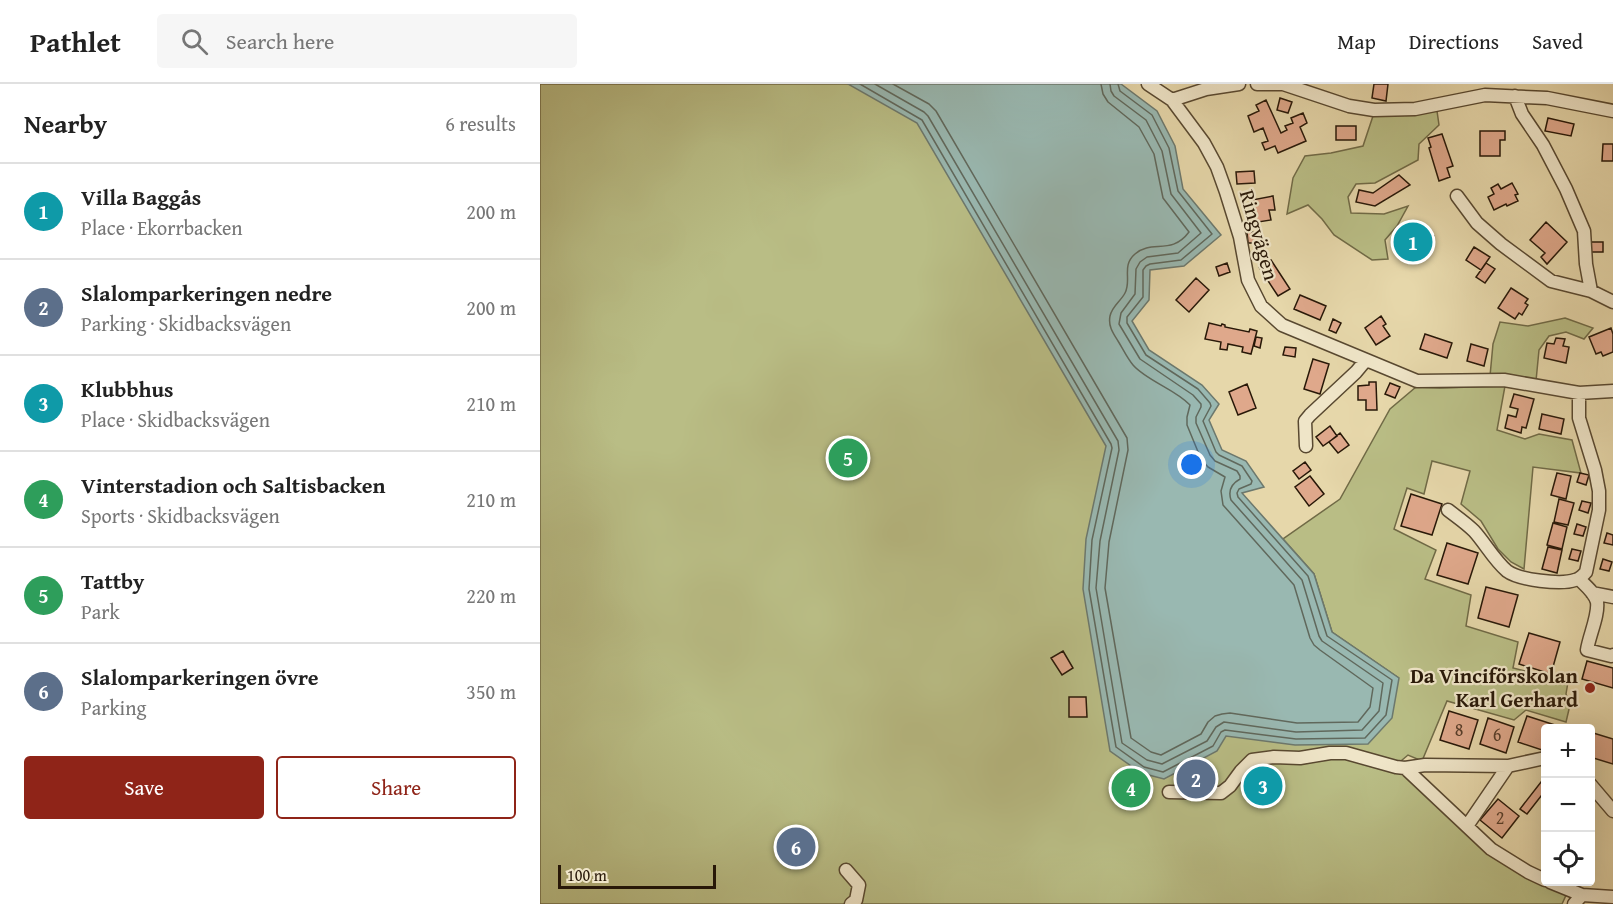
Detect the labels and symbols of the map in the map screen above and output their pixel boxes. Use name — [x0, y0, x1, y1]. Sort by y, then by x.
street label: Ringvägen — [1232, 186, 1287, 284]
pin: 1 — [1394, 220, 1432, 264]
pin: 5 — [828, 436, 868, 481]
your location — [1177, 450, 1206, 479]
place label: Da Vinciförskolan Karl Gerhard — [1410, 660, 1579, 715]
marker: Da Vinciförskolan Karl Gerhard — [1583, 681, 1597, 695]
house number: 8 — [1455, 716, 1463, 743]
house number: 6 — [1493, 721, 1501, 748]
pin: 2 — [1176, 756, 1216, 802]
pin: 3 — [1244, 764, 1282, 808]
pin: 4 — [1112, 766, 1150, 810]
house number: 2 — [1496, 804, 1504, 831]
pin: 6 — [776, 824, 816, 870]
scale bar — [558, 862, 716, 890]

